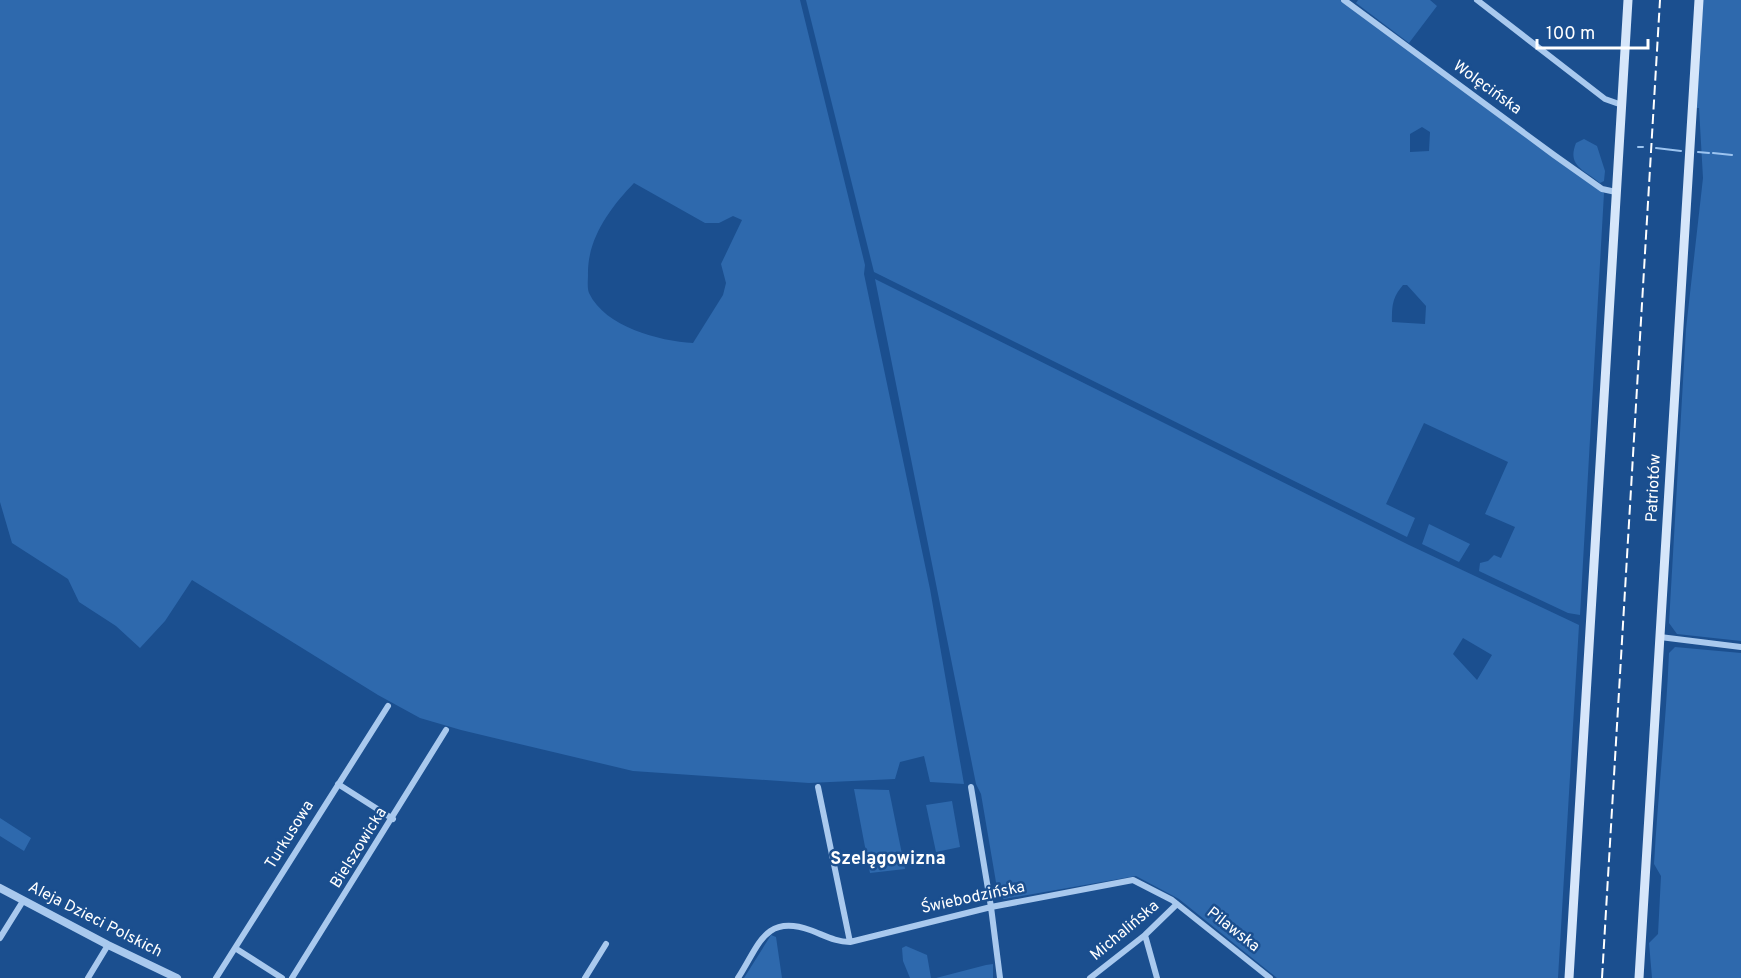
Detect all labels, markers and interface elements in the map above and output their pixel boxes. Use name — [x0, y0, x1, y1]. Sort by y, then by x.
scale bar — [1537, 12, 1648, 50]
text: 100 m — [1546, 23, 1595, 46]
street label: Wolęcińska — [1449, 56, 1525, 120]
street label: Patriotów — [1642, 453, 1666, 523]
street label: Turkusowa — [261, 797, 319, 873]
street label: Bielszowicka — [326, 804, 392, 892]
district label: Szelągowizna — [830, 848, 946, 871]
street label: Świebodzińska — [919, 875, 1027, 919]
street label: Aleja Dzieci Polskich — [25, 878, 165, 962]
street label: Michalińska — [1087, 896, 1163, 966]
street label: Pilawska — [1202, 903, 1264, 957]

